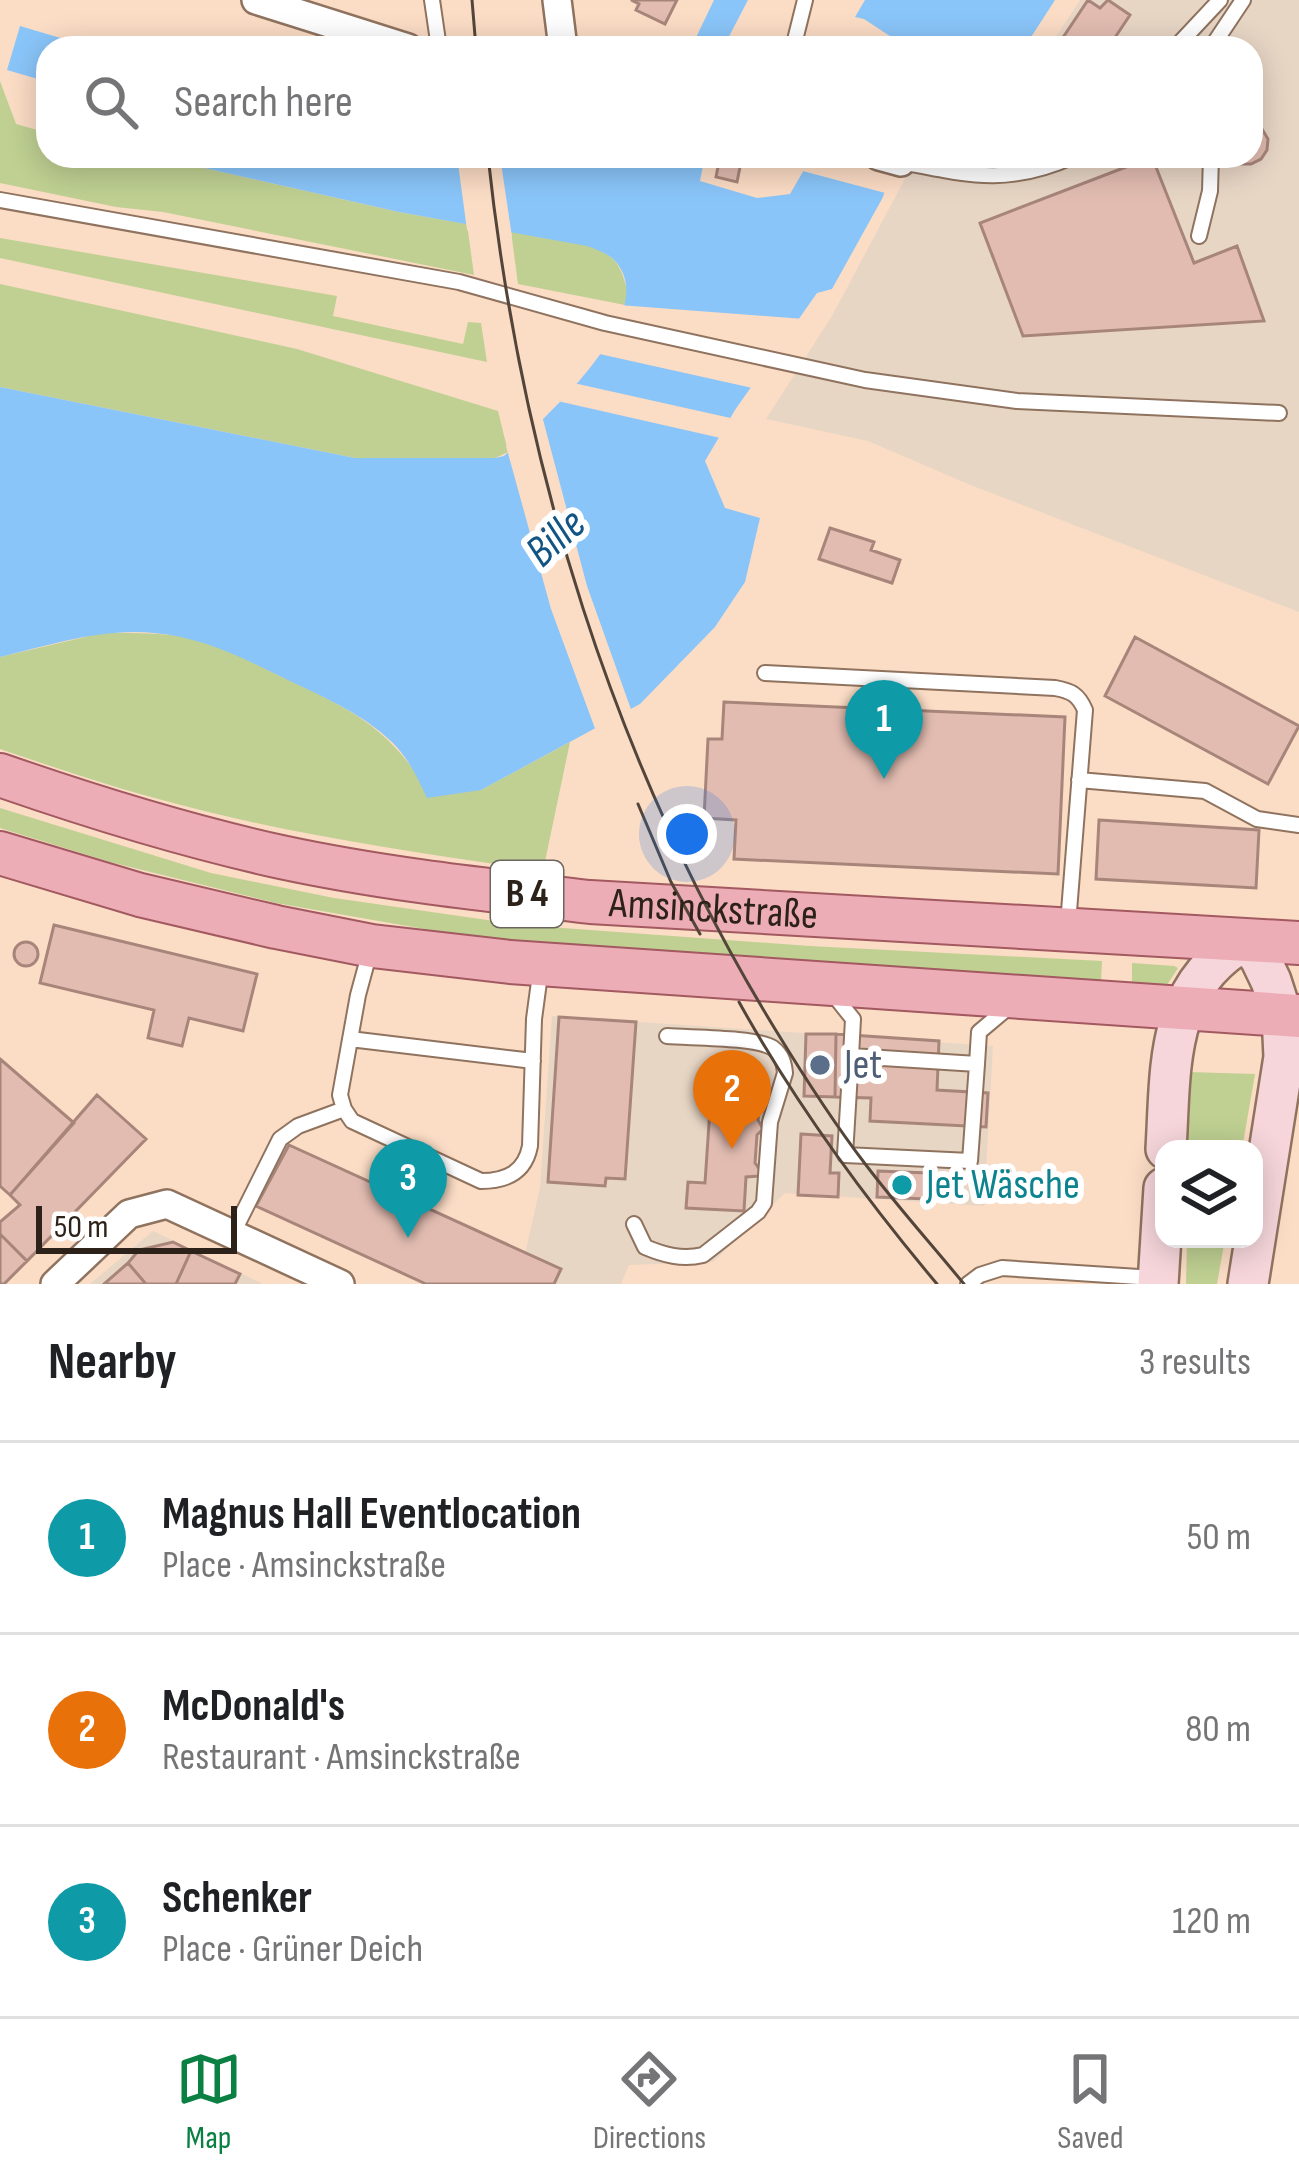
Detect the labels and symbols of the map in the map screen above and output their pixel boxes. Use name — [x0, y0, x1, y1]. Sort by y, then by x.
water label: Bille — [515, 497, 597, 579]
pin: 1 — [845, 680, 923, 779]
your location — [657, 804, 717, 864]
road number: B 4 — [491, 861, 563, 927]
street label: Amsinckstraße — [607, 878, 819, 941]
place label: Jet — [843, 1040, 882, 1091]
pin: 2 — [693, 1050, 771, 1149]
marker: Jet — [807, 1052, 833, 1078]
pin: 3 — [369, 1139, 447, 1238]
place label: Jet Wäsche — [925, 1160, 1080, 1211]
marker: Jet Wäsche — [889, 1172, 915, 1198]
scale bar — [36, 1200, 237, 1253]

